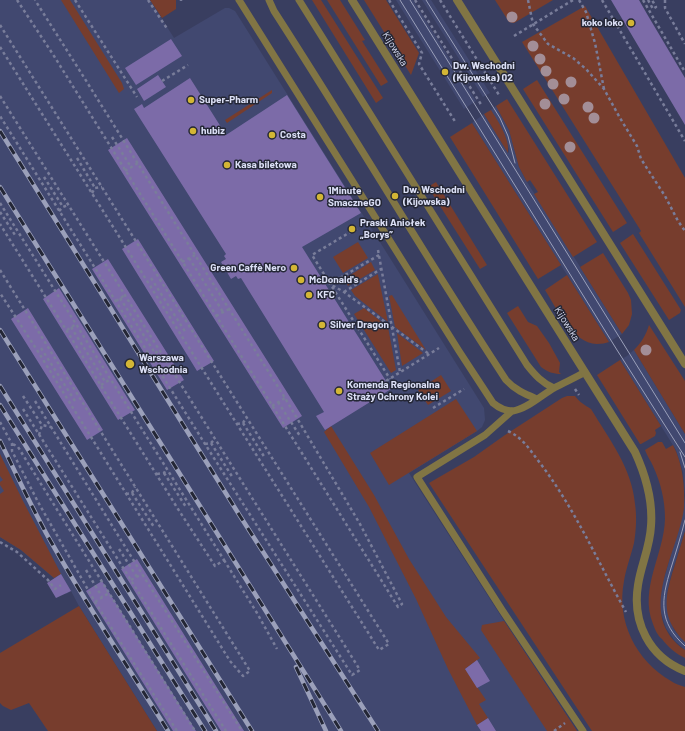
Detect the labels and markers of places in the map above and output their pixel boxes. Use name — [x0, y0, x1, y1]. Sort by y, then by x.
place label: koko loko — [582, 17, 623, 29]
marker: koko loko — [626, 18, 636, 28]
place label: Dw. Wschodni (Kijowska) 02 — [453, 60, 515, 84]
marker: Dw. Wschodni (Kijowska) 02 — [440, 67, 450, 77]
place label: Super-Pharm — [199, 94, 258, 106]
marker: Super-Pharm — [186, 95, 196, 105]
place label: hubiz — [201, 125, 225, 137]
marker: hubiz — [188, 126, 198, 136]
place label: Costa — [280, 129, 306, 141]
marker: Costa — [267, 130, 277, 140]
place label: Kasa biletowa — [235, 159, 297, 171]
marker: Kasa biletowa — [222, 160, 232, 170]
place label: Dw. Wschodni (Kijowska) — [403, 184, 465, 208]
place label: 1Minute SmaczneGO — [328, 185, 381, 208]
marker: Dw. Wschodni (Kijowska) — [390, 191, 400, 201]
marker: 1Minute SmaczneGO — [315, 192, 325, 202]
place label: Praski Aniołek „Borys” — [360, 217, 425, 240]
marker: Praski Aniołek „Borys” — [347, 224, 357, 234]
place label: Green Caffè Nero — [210, 262, 286, 274]
marker: Green Caffè Nero — [289, 263, 299, 273]
place label: McDonald's — [309, 274, 359, 286]
marker: McDonald's — [296, 275, 306, 285]
place label: KFC — [317, 289, 335, 301]
marker: KFC — [304, 290, 314, 300]
place label: Silver Dragon — [330, 319, 389, 331]
marker: Silver Dragon — [317, 320, 327, 330]
place label: Warszawa Wschodnia — [139, 352, 188, 376]
marker: Warszawa Wschodnia — [124, 358, 136, 370]
place label: Komenda Regionalna Straży Ochrony Kolei — [347, 379, 440, 402]
marker: Komenda Regionalna Straży Ochrony Kolei — [334, 386, 344, 396]

